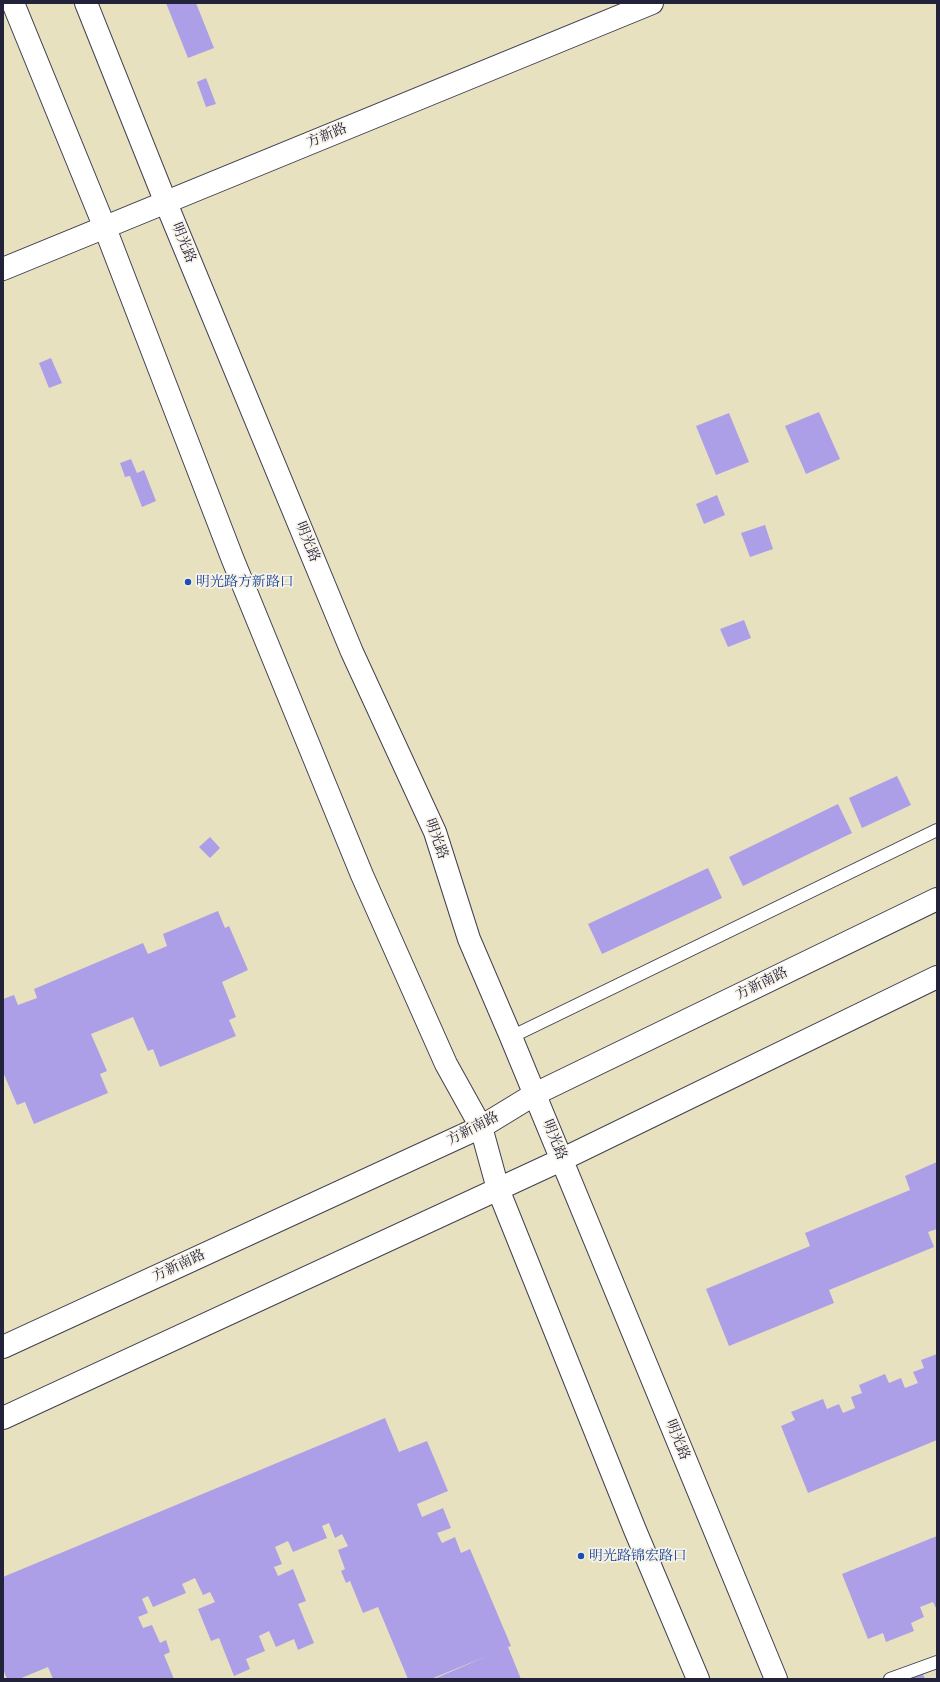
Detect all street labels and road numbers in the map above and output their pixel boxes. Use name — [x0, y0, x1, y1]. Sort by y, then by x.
street label: 方新路 — [304, 120, 350, 152]
street label: 明光路 — [167, 220, 199, 266]
street label: 明光路 — [291, 519, 323, 565]
street label: 明光路 — [421, 816, 451, 862]
street label: 方新南路 — [733, 964, 791, 1004]
street label: 方新南路 — [444, 1109, 502, 1149]
street label: 明光路 — [538, 1117, 570, 1163]
street label: 方新南路 — [150, 1247, 208, 1285]
street label: 明光路 — [661, 1417, 693, 1463]

